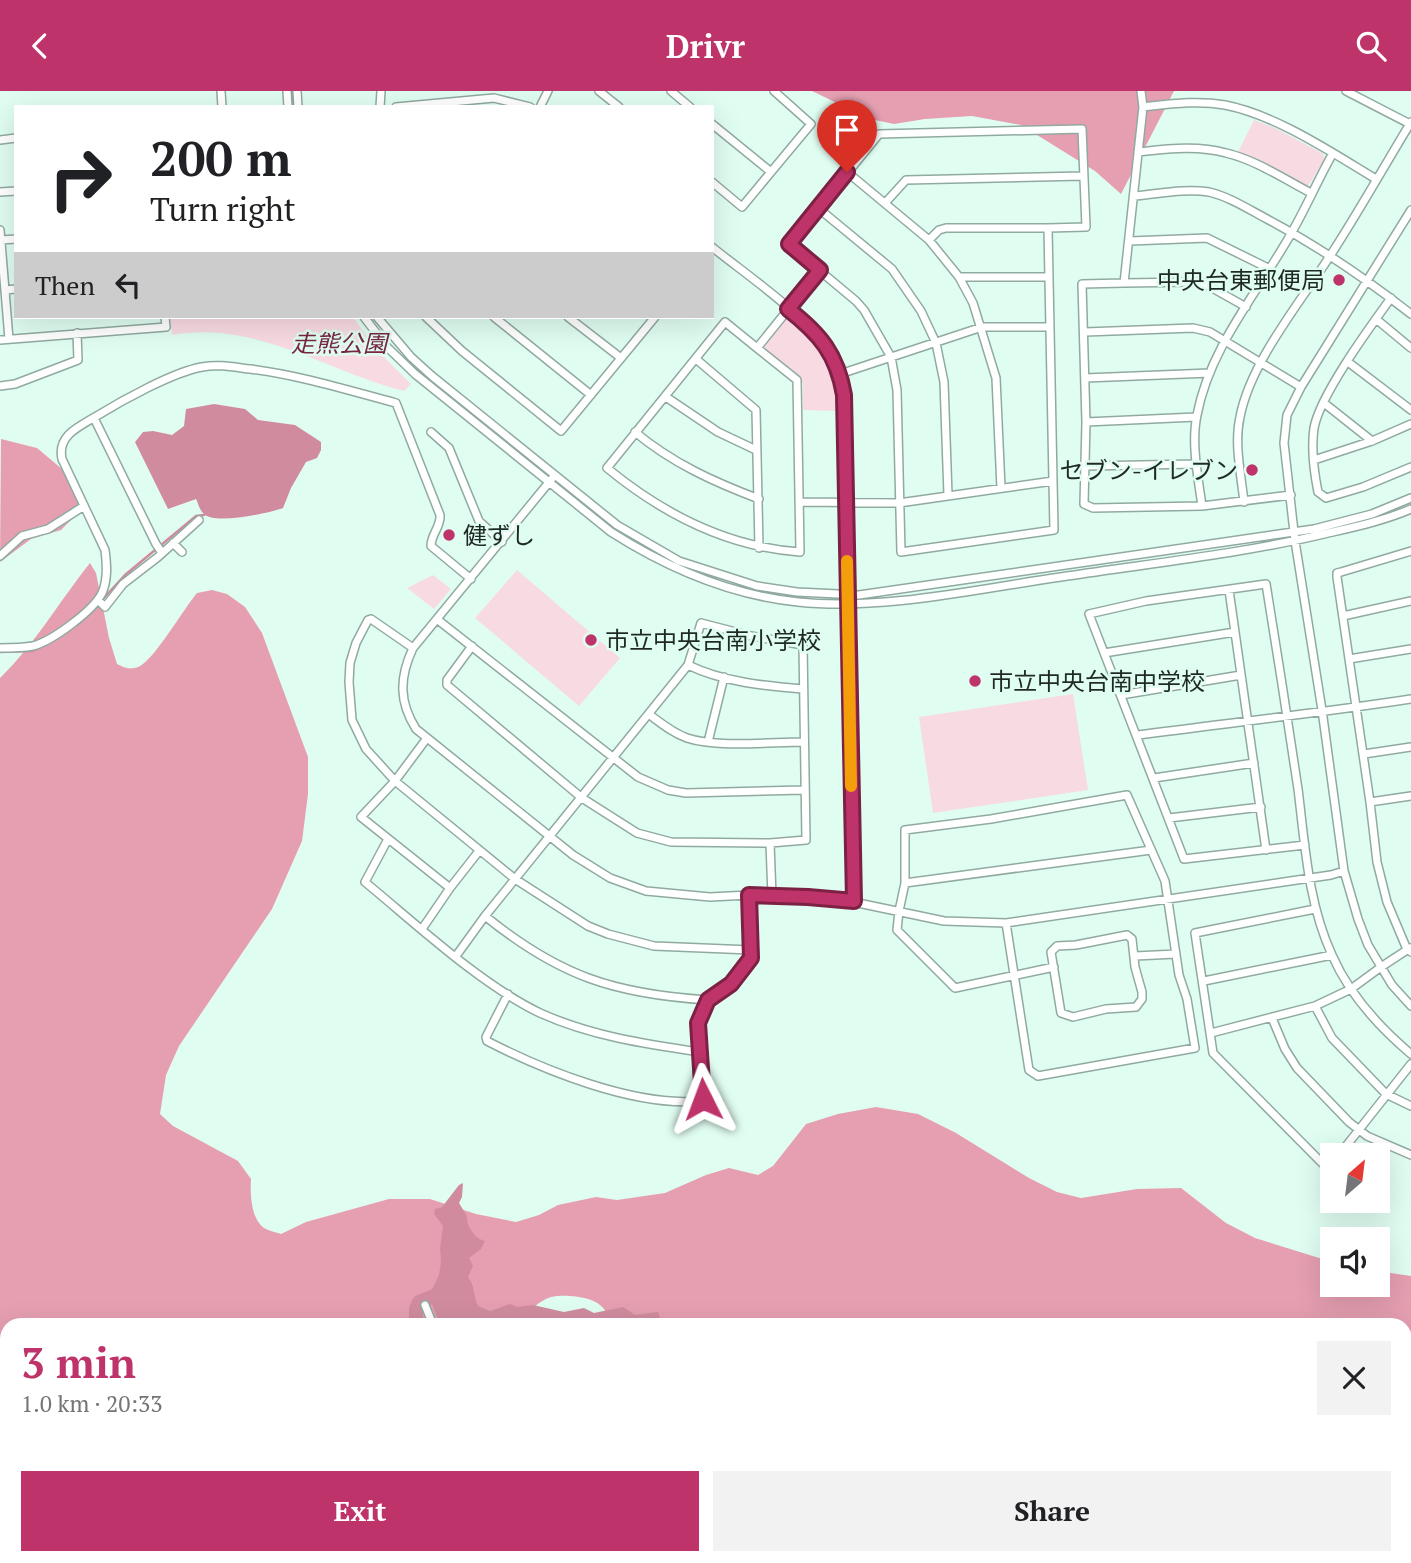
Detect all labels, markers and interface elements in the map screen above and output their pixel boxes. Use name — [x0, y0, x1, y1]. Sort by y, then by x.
text: Drivr — [666, 25, 745, 67]
icon: back — [21, 27, 59, 65]
icon: search — [1352, 27, 1390, 65]
pin — [817, 100, 877, 172]
icon: arrive — [828, 111, 866, 149]
text: 200 m — [150, 125, 292, 190]
icon: right — [35, 133, 126, 224]
text: Turn right — [150, 188, 296, 230]
place label: 中央台東郵便局 — [1157, 264, 1325, 296]
icon: left — [109, 266, 147, 304]
text: Then — [35, 268, 95, 302]
marker: 中央台東郵便局 — [1331, 272, 1347, 288]
park label: 走熊公園 — [291, 327, 390, 359]
place label: セブン-イレブン — [1060, 454, 1238, 486]
marker: セブン-イレブン — [1244, 462, 1260, 478]
place label: 健ずし — [463, 519, 535, 551]
marker: 健ずし — [441, 527, 457, 543]
place label: 市立中央台南小学校 — [605, 624, 821, 656]
marker: 市立中央台南小学校 — [583, 632, 599, 648]
place label: 市立中央台南中学校 — [989, 665, 1205, 697]
marker: 市立中央台南中学校 — [967, 673, 983, 689]
position arrow — [666, 1062, 740, 1136]
north arrow — [1320, 1143, 1390, 1213]
map controls — [1320, 1143, 1390, 1297]
button: sound — [1320, 1227, 1390, 1297]
text: 3 min — [21, 1334, 136, 1390]
button: close — [1317, 1341, 1391, 1415]
text: 1.0 km · 20:33 — [21, 1388, 163, 1419]
button: Exit — [21, 1471, 699, 1551]
button: Share — [713, 1471, 1391, 1551]

